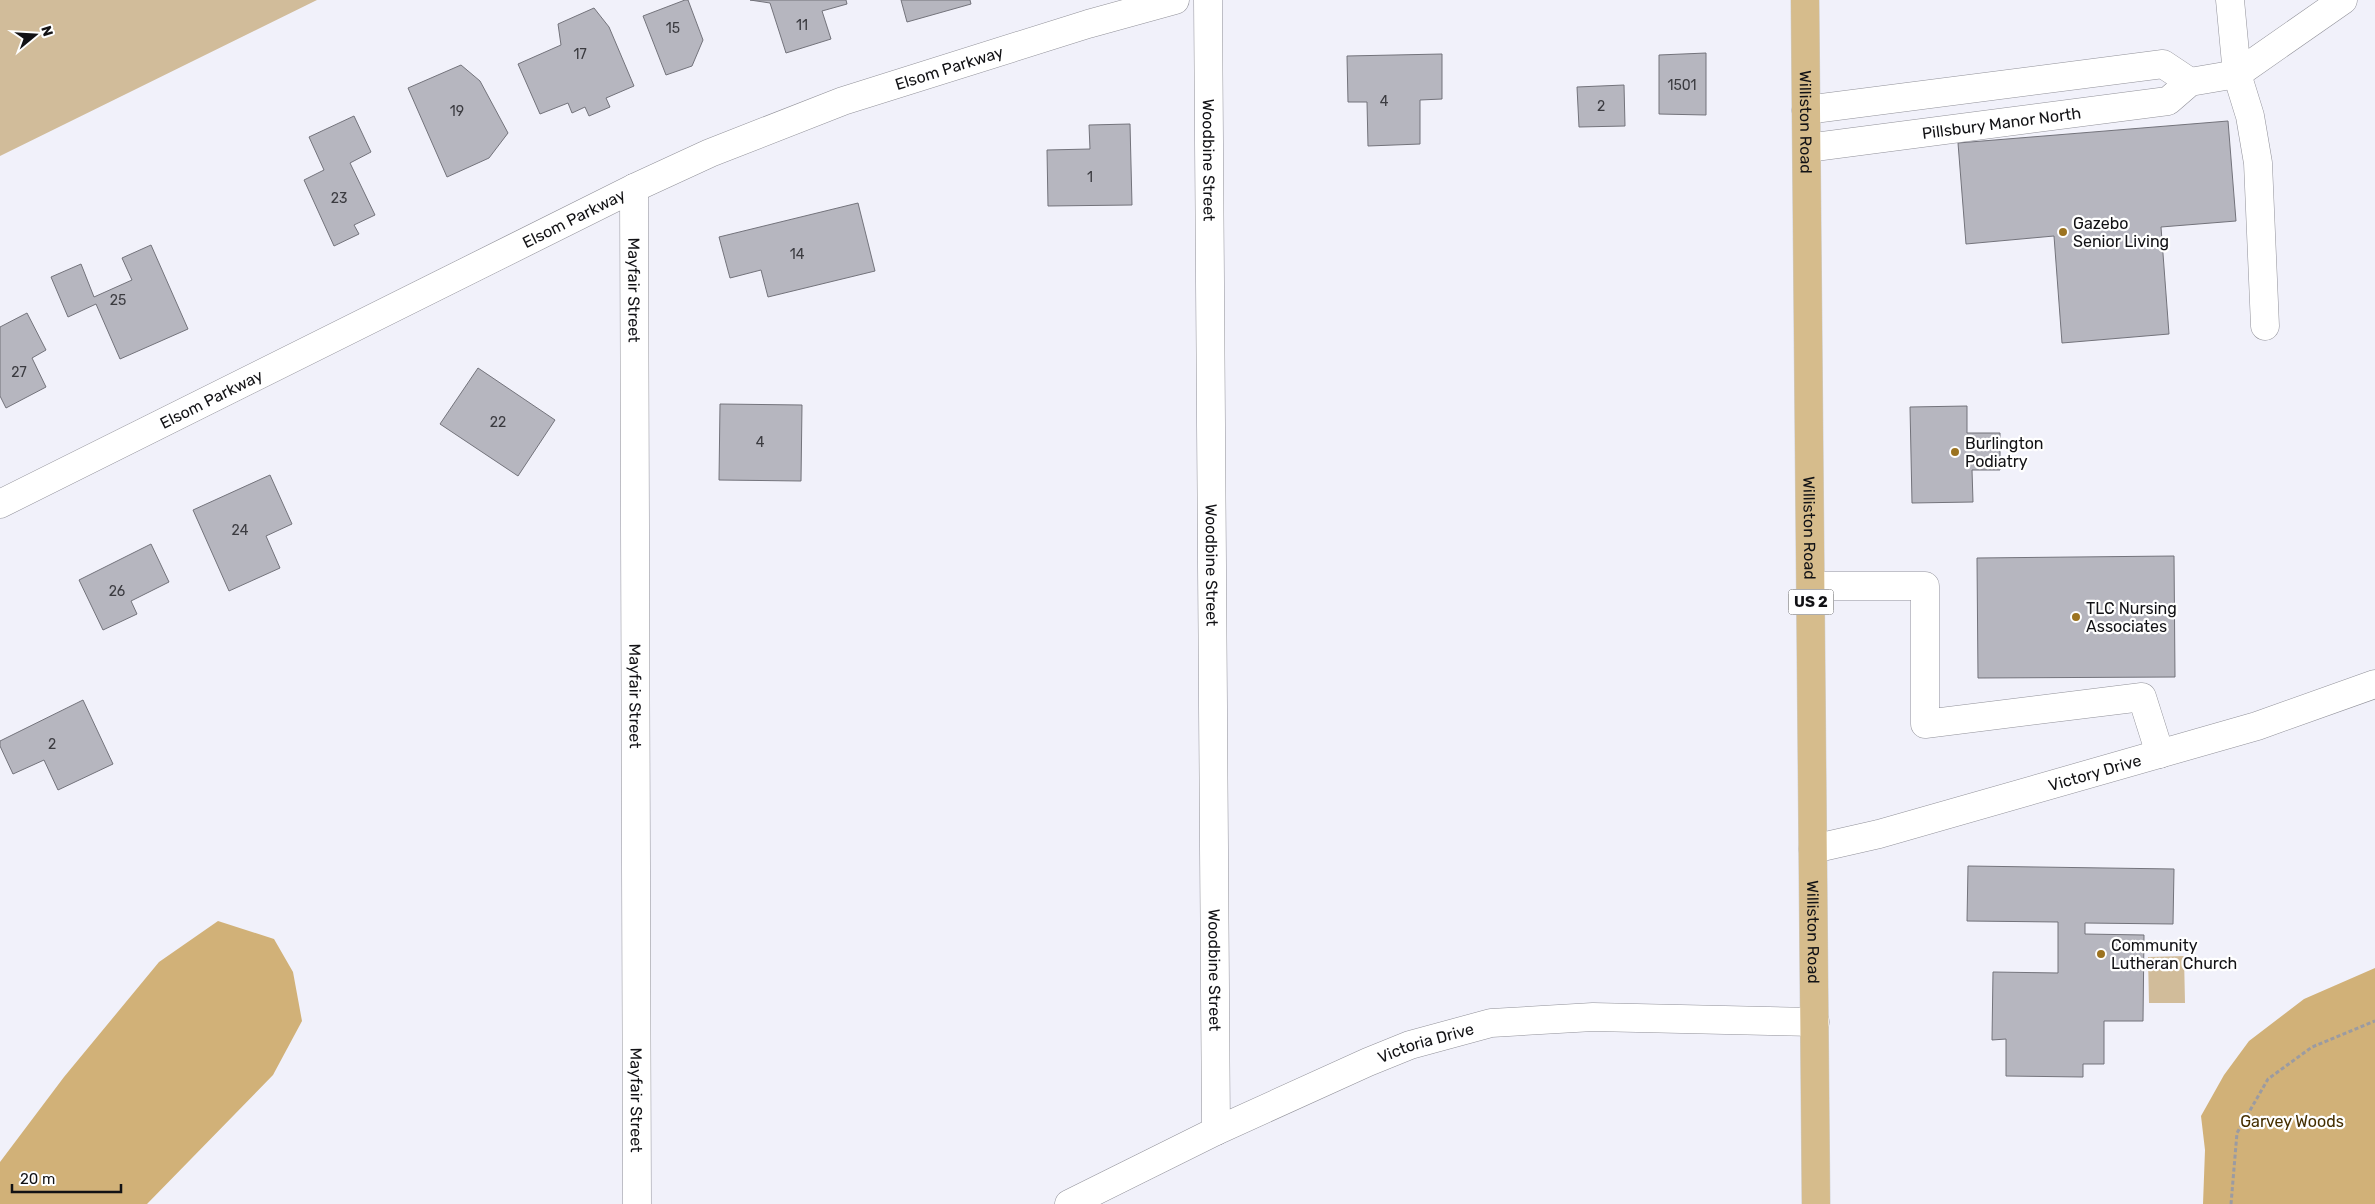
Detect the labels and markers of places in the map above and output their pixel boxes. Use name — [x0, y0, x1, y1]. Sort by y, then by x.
place label: Gazebo Senior Living — [2073, 214, 2169, 251]
marker: Gazebo Senior Living — [2057, 226, 2069, 238]
place label: Burlington Podiatry — [1965, 434, 2044, 471]
marker: Burlington Podiatry — [1949, 446, 1961, 458]
place label: TLC Nursing Associates — [2086, 599, 2177, 636]
marker: TLC Nursing Associates — [2070, 611, 2082, 623]
place label: Community Lutheran Church — [2111, 936, 2237, 973]
marker: Community Lutheran Church — [2095, 948, 2107, 960]

